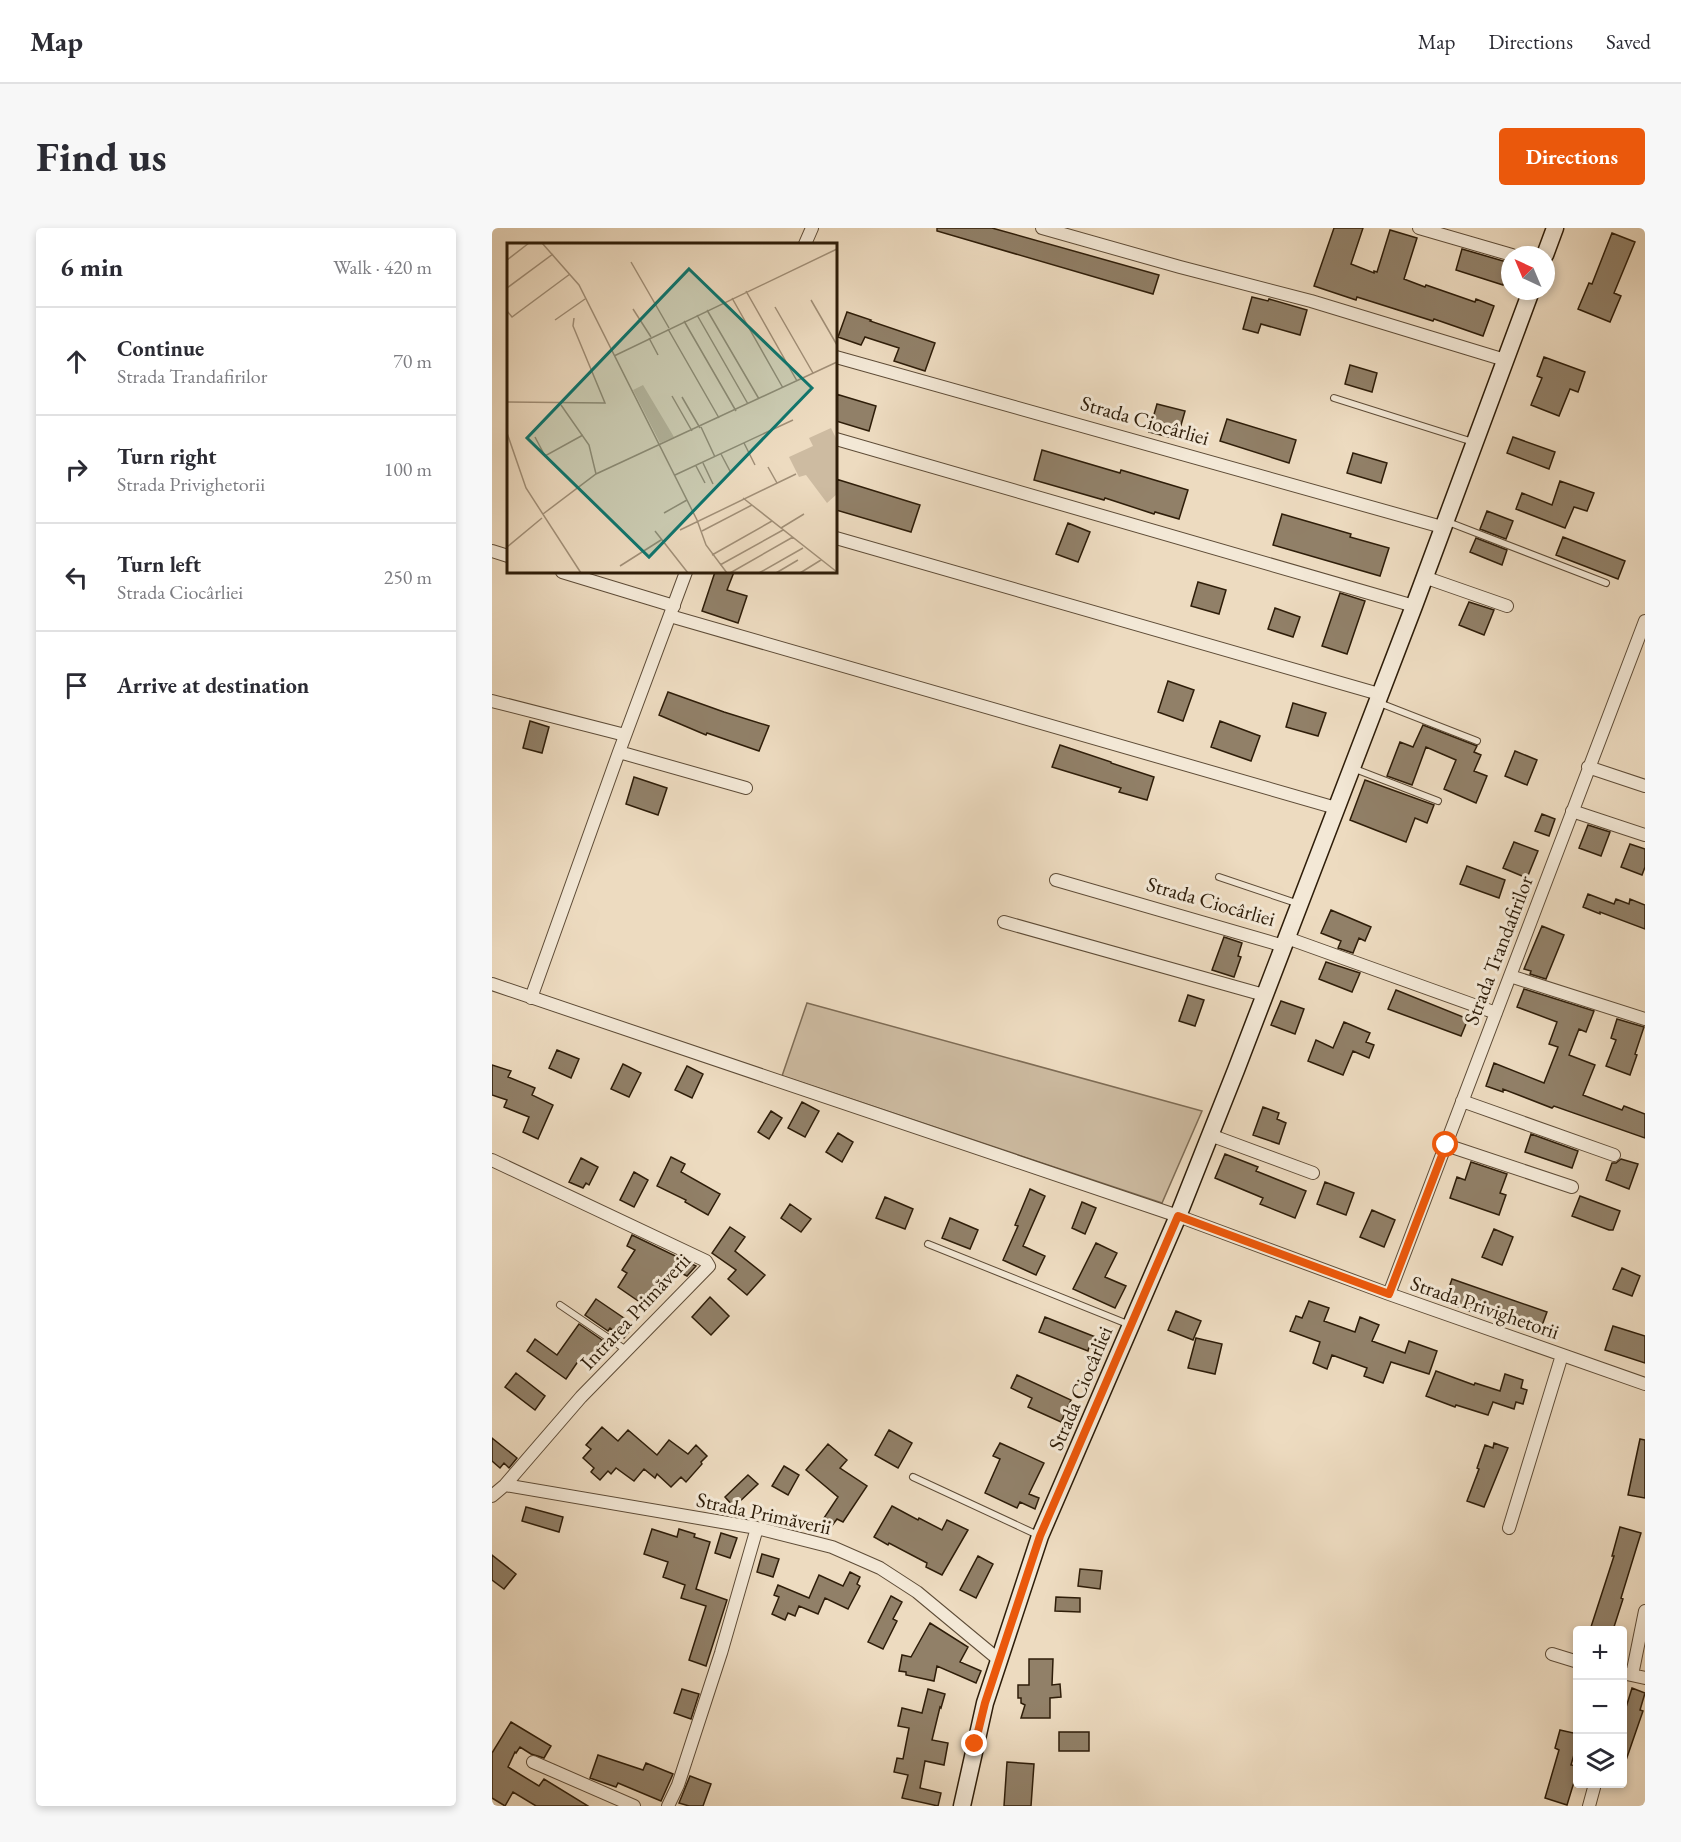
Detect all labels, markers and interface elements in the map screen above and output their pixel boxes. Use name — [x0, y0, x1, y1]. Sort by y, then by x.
text: Map — [30, 23, 83, 59]
text: Map — [1418, 28, 1455, 55]
text: Directions — [1488, 28, 1573, 55]
text: Saved — [1606, 28, 1651, 55]
button: Directions — [1499, 128, 1645, 185]
text: Find us — [36, 129, 167, 184]
inset map — [507, 243, 837, 573]
north arrow — [1501, 246, 1555, 300]
text: 6 min — [60, 250, 123, 284]
text: Walk · 420 m — [333, 254, 432, 280]
text: Continue — [117, 334, 204, 363]
icon: ahead — [60, 345, 93, 378]
text: 70 m — [393, 348, 432, 374]
text: Strada Trandafirilor — [117, 363, 267, 389]
street label: Strada Ciocârliei — [1078, 389, 1212, 451]
text: Turn right — [117, 442, 216, 471]
icon: right — [60, 453, 93, 486]
text: 100 m — [384, 456, 432, 482]
text: Strada Privighetorii — [117, 471, 265, 497]
text: Turn left — [117, 550, 201, 579]
icon: left — [60, 561, 93, 594]
text: 250 m — [384, 564, 432, 590]
text: Strada Ciocârliei — [117, 579, 243, 605]
icon: arrive — [60, 669, 93, 702]
text: Arrive at destination — [117, 671, 309, 700]
street label: Strada Ciocârliei — [1144, 870, 1278, 932]
street label: Strada Trandafirilor — [1457, 871, 1539, 1029]
route start — [1432, 1131, 1458, 1157]
street label: Intrarea Primăverii — [574, 1247, 696, 1375]
street label: Strada Privighetorii — [1407, 1269, 1563, 1345]
street label: Strada Ciocârliei — [1042, 1322, 1118, 1454]
street label: Strada Primăverii — [694, 1486, 834, 1540]
map controls — [1573, 1626, 1627, 1788]
button: + — [1573, 1626, 1627, 1680]
button: − — [1573, 1680, 1627, 1734]
route end — [961, 1730, 987, 1756]
button: layers — [1573, 1734, 1627, 1788]

